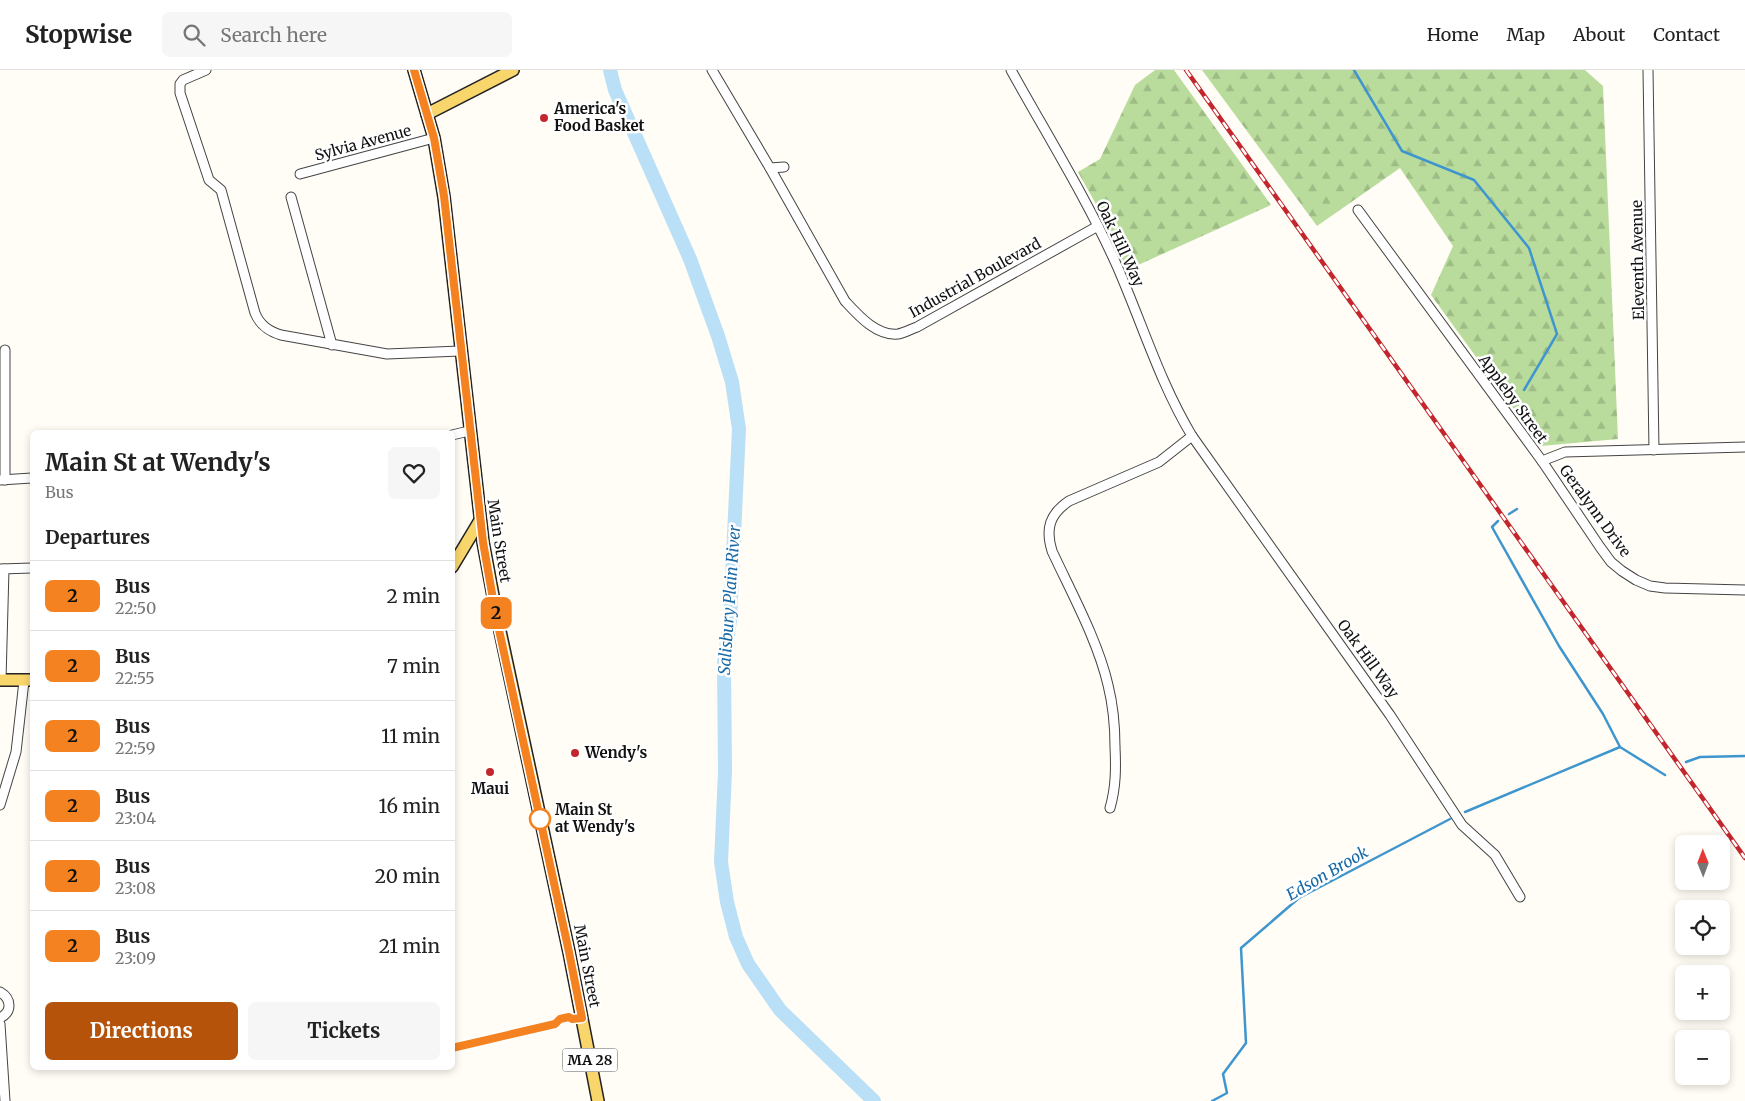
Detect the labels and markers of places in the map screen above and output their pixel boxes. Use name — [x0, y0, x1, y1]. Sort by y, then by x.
place label: America's Food Basket — [553, 99, 645, 135]
marker: America's Food Basket — [538, 112, 550, 124]
place label: Wendy's — [584, 743, 647, 762]
marker: Wendy's — [569, 747, 581, 759]
marker: Maui — [484, 766, 496, 778]
place label: Maui — [471, 779, 509, 798]
place label: Main St at Wendy's — [555, 800, 635, 836]
marker: Main St at Wendy's — [529, 808, 551, 830]

